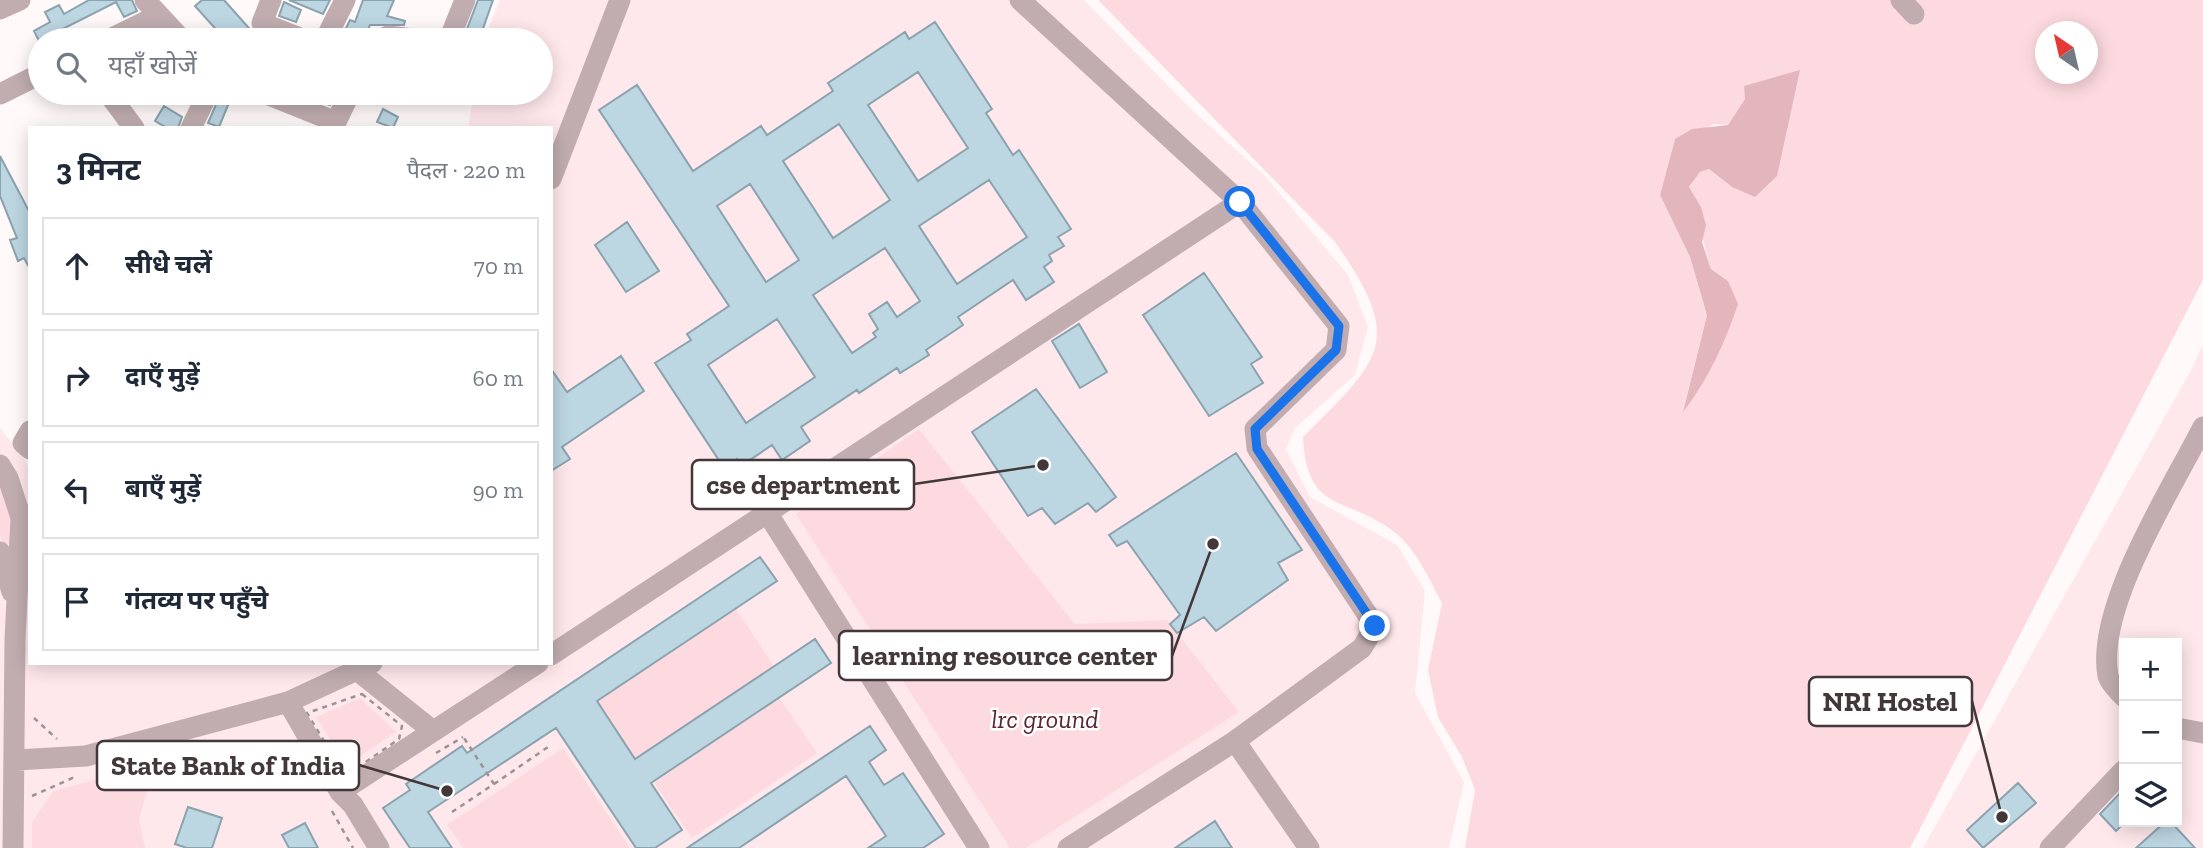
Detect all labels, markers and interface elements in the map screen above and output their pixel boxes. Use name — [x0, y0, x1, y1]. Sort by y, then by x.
north arrow — [2035, 21, 2098, 84]
search box — [28, 28, 553, 105]
icon: search — [52, 48, 90, 86]
text: यहाँ खोजें — [108, 49, 197, 81]
text: 3 मिनट — [56, 152, 141, 188]
text: पैदल · 220 m — [407, 156, 525, 184]
route start — [1224, 186, 1255, 217]
icon: ahead — [58, 247, 96, 285]
text: सीधे चलें — [125, 248, 212, 280]
text: 70 m — [474, 252, 523, 280]
icon: right — [58, 359, 96, 397]
text: दाएँ मुड़ें — [125, 360, 200, 392]
text: 60 m — [472, 364, 523, 392]
callout: cse department — [692, 460, 914, 509]
text: cse department — [706, 468, 901, 501]
icon: left — [58, 471, 96, 509]
text: बाएँ मुड़ें — [125, 472, 201, 504]
text: 90 m — [472, 476, 523, 504]
icon: arrive — [58, 583, 96, 621]
text: गंतव्य पर पहुँचे — [125, 584, 268, 616]
route end — [1359, 610, 1390, 641]
callout: learning resource center — [839, 631, 1172, 680]
map controls — [2119, 638, 2182, 827]
button: + — [2119, 638, 2182, 701]
text: learning resource center — [852, 639, 1158, 672]
callout: NRI Hostel — [1809, 677, 1972, 726]
text: NRI Hostel — [1822, 685, 1958, 718]
button: − — [2119, 701, 2182, 764]
park label: lrc ground — [991, 703, 1099, 735]
callout: State Bank of India — [97, 741, 359, 790]
text: State Bank of India — [111, 749, 345, 782]
button: layers — [2119, 764, 2182, 827]

